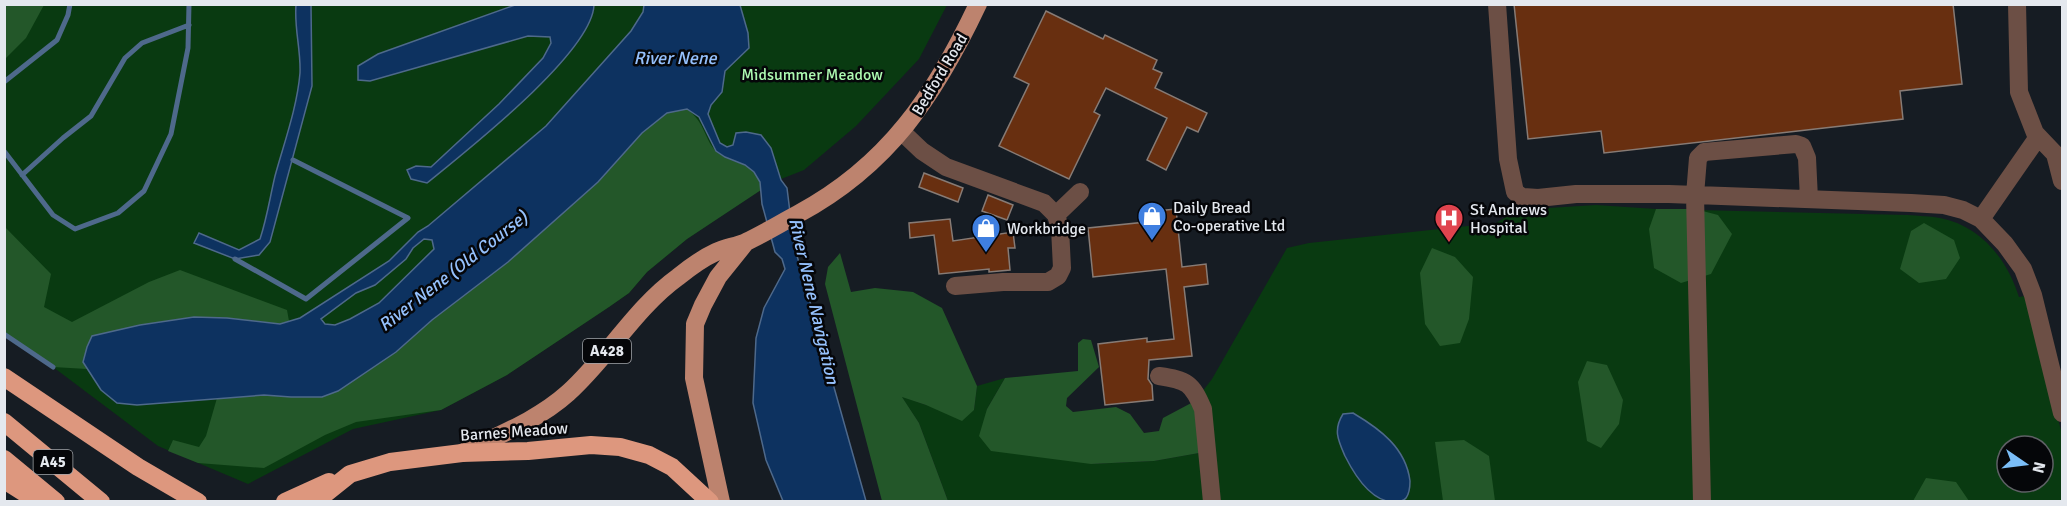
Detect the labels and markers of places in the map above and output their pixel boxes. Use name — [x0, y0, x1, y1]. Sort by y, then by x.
place label: Daily Bread Co-operative Ltd — [1173, 198, 1285, 236]
shop icon: Daily Bread Co-operative Ltd — [1136, 200, 1168, 242]
place label: St Andrews Hospital — [1470, 200, 1547, 238]
hospital icon: St Andrews Hospital — [1433, 202, 1465, 244]
shop icon: Workbridge — [970, 212, 1002, 254]
place label: Workbridge — [1007, 219, 1086, 239]

